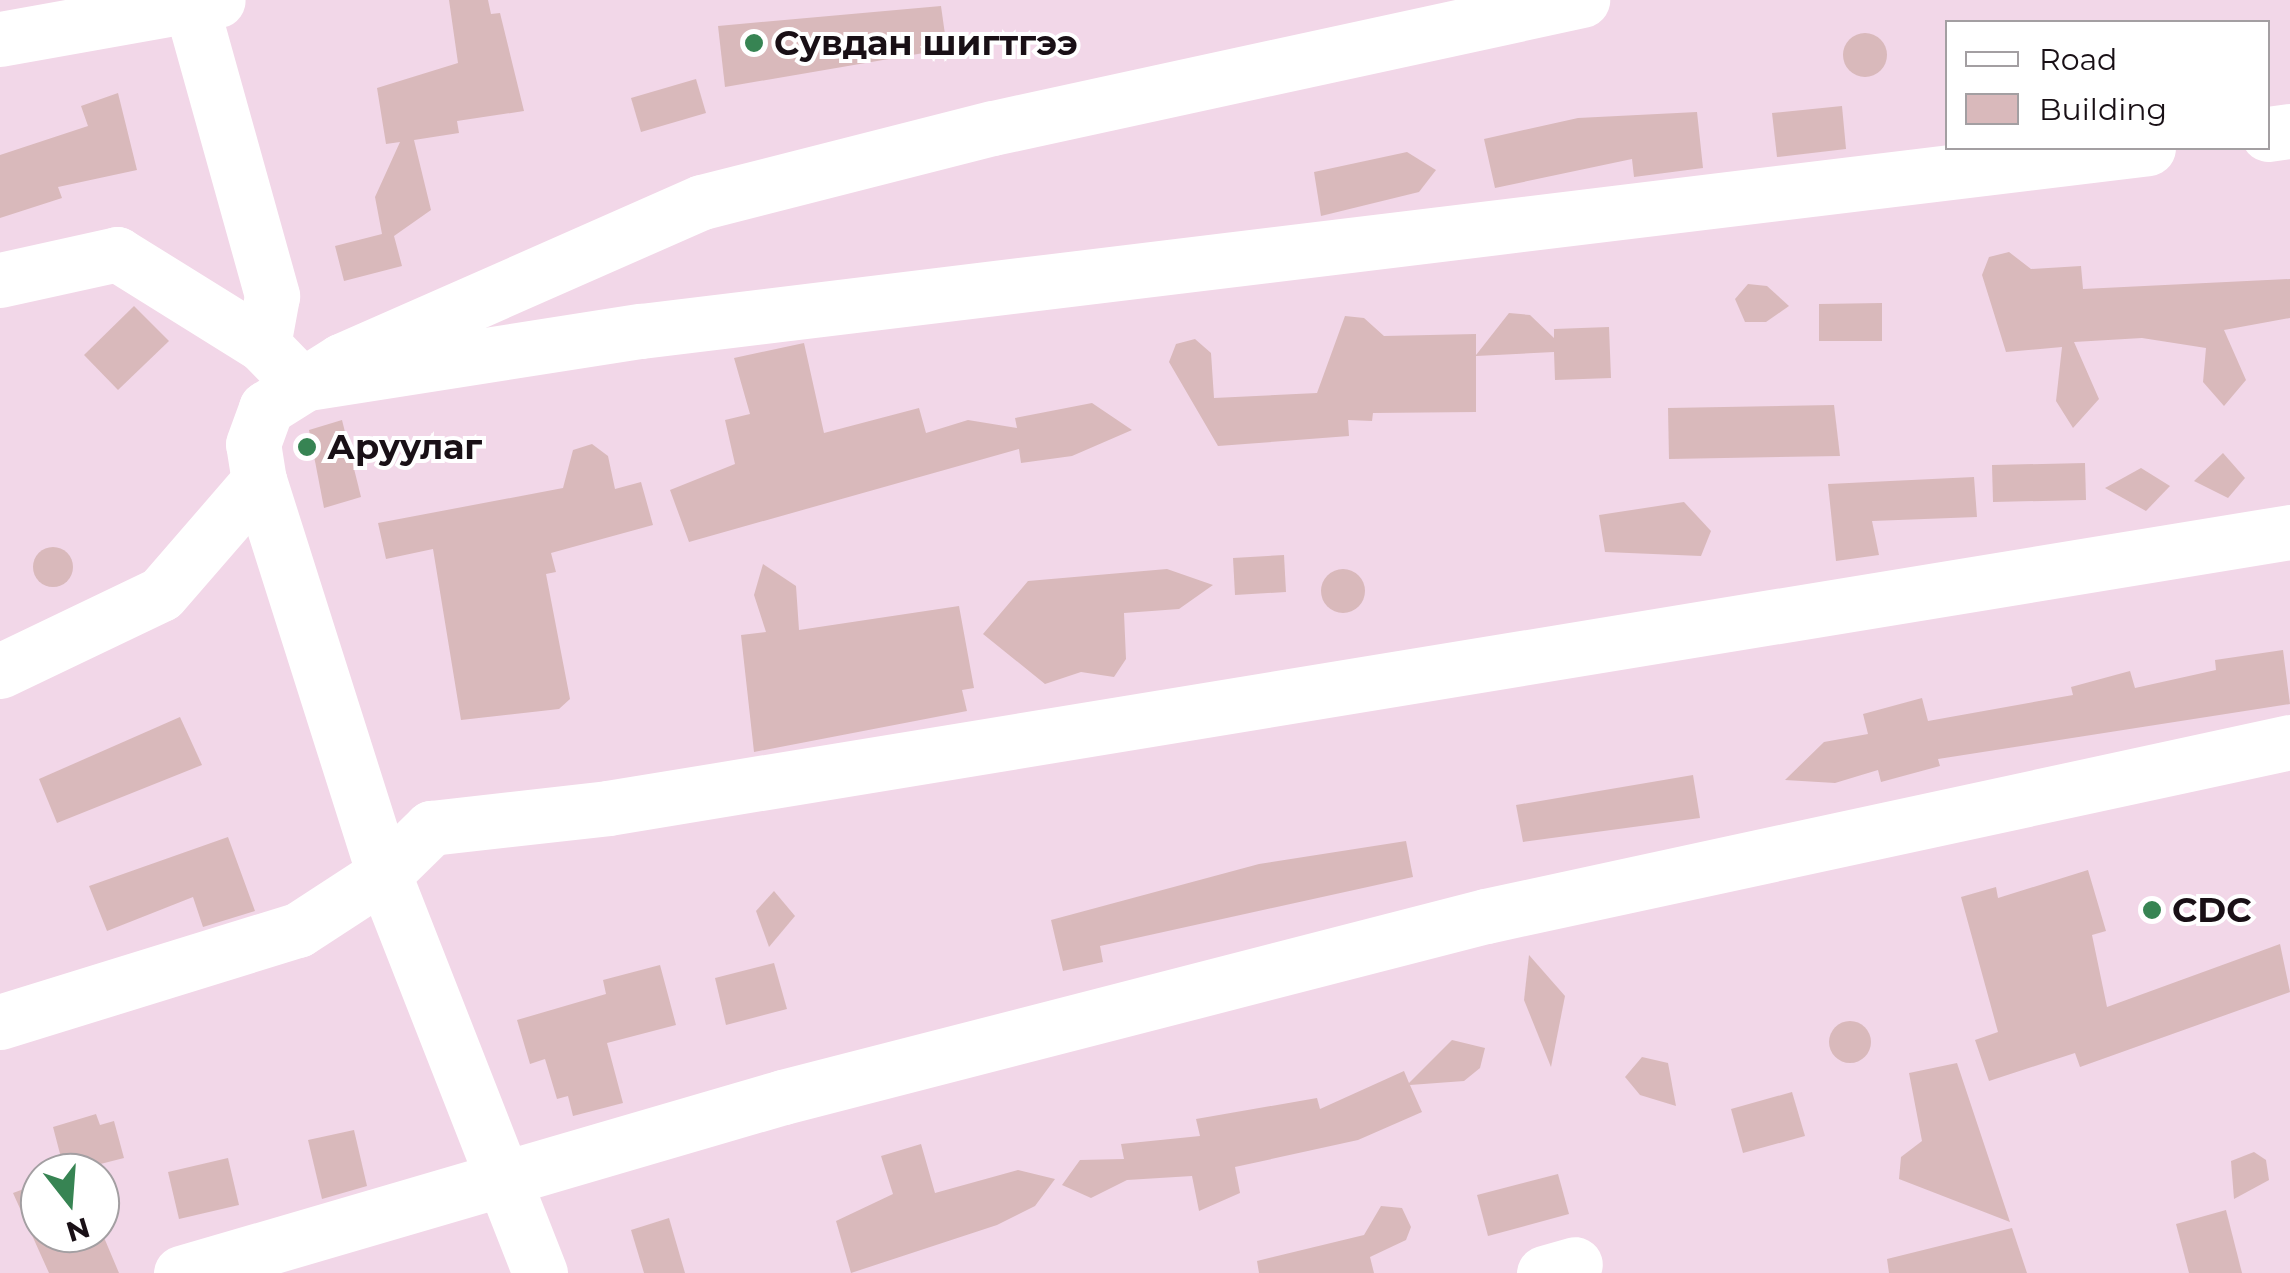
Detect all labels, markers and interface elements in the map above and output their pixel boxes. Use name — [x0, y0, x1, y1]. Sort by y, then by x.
legend — [1945, 20, 2270, 150]
place label: Сувдан шигтгээ — [774, 22, 1078, 64]
marker: Сувдан шигтгээ — [743, 32, 765, 54]
text: Road — [2039, 41, 2117, 78]
text: Building — [2039, 91, 2167, 128]
place label: Аруулаг — [327, 426, 482, 468]
marker: Аруулаг — [296, 436, 318, 458]
place label: CDC — [2172, 889, 2252, 931]
marker: CDC — [2141, 899, 2163, 921]
north arrow — [20, 1153, 120, 1253]
text: N — [62, 1210, 94, 1249]

